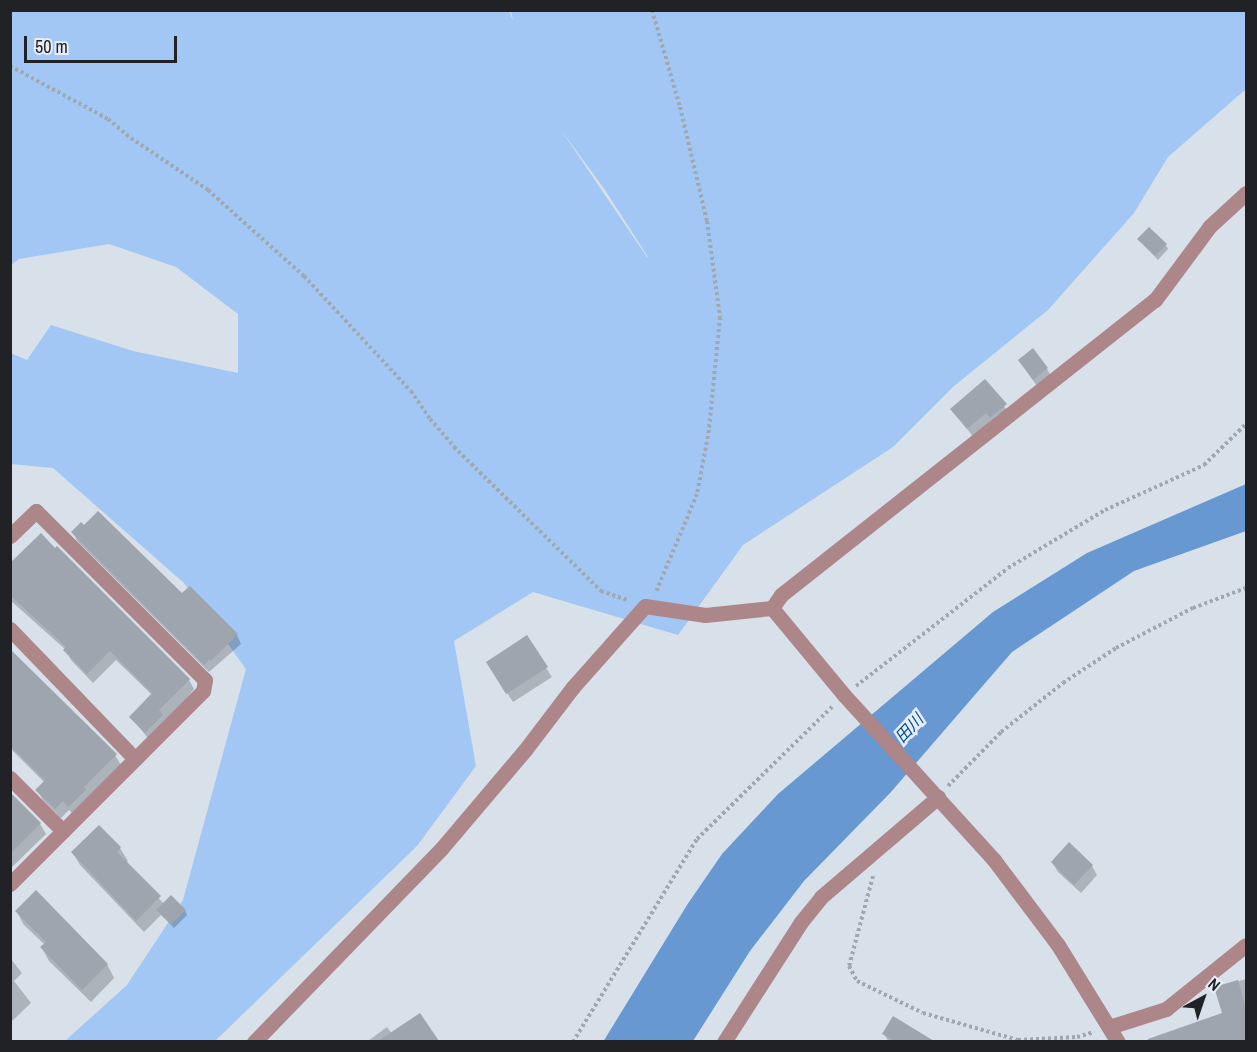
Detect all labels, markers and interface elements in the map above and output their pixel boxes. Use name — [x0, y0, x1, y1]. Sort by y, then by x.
scale bar — [27, 24, 180, 62]
text: 50 m — [35, 34, 68, 59]
water label: 田川 — [891, 710, 927, 746]
north arrow — [1173, 968, 1233, 1028]
text: N — [1204, 973, 1225, 996]

